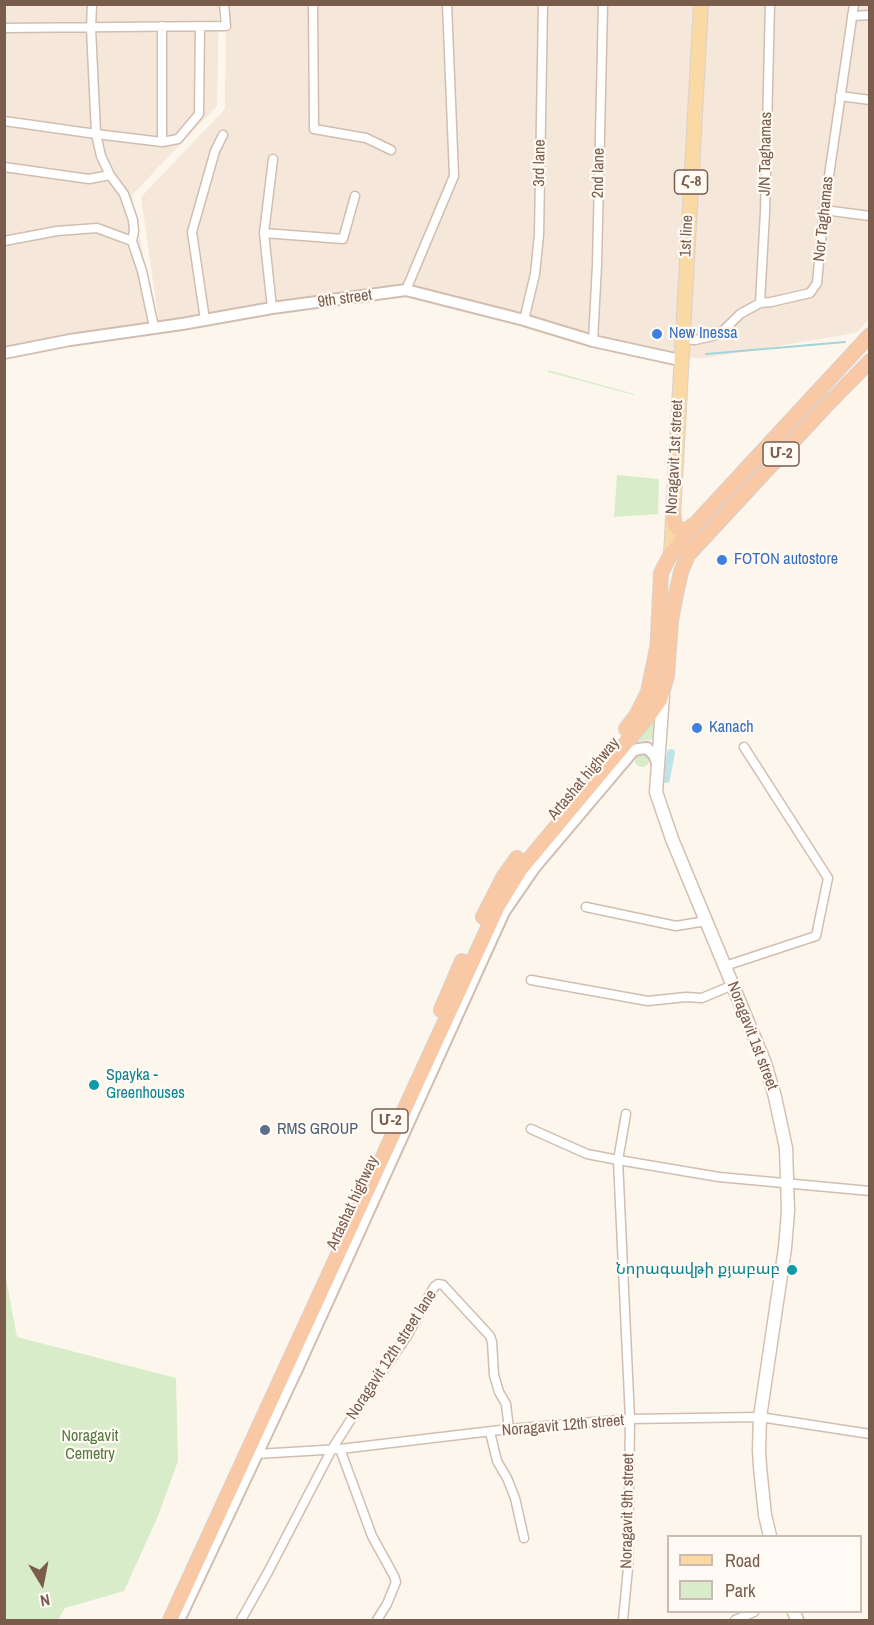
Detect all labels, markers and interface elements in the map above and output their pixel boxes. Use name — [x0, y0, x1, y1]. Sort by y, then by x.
street label: J/N Taghamas — [756, 112, 776, 196]
street label: 3rd lane — [530, 139, 550, 187]
street label: 2nd lane — [589, 148, 609, 198]
road number: Հ-8 — [674, 170, 708, 194]
street label: Nor Taghamas — [810, 175, 838, 263]
street label: 1st line — [676, 214, 698, 258]
street label: 9th street — [317, 286, 373, 312]
place label: New Inessa — [669, 324, 738, 344]
marker: New Inessa — [650, 327, 664, 341]
street label: Noragavit 1st street — [662, 399, 688, 515]
road number: Մ-2 — [763, 442, 799, 466]
place label: FOTON autostore — [734, 550, 838, 570]
marker: FOTON autostore — [715, 553, 729, 567]
place label: Kanach — [709, 718, 753, 738]
marker: Kanach — [690, 721, 704, 735]
street label: Artashat highway — [544, 734, 624, 824]
street label: Noragavit 1st street — [723, 979, 781, 1093]
place label: Spayka - Greenhouses — [106, 1066, 185, 1104]
marker: Spayka - Greenhouses — [87, 1078, 101, 1092]
road number: Մ-2 — [372, 1109, 408, 1133]
place label: RMS GROUP — [277, 1120, 358, 1140]
marker: RMS GROUP — [258, 1123, 272, 1137]
street label: Artashat highway — [323, 1153, 383, 1253]
place label: Նորագավթի քյաբաբ — [616, 1260, 780, 1280]
marker: Նորագավթի քյաբաբ — [785, 1263, 799, 1277]
street label: Noragavit 12th street lane — [343, 1286, 441, 1424]
street label: Noragavit 12th street — [501, 1411, 625, 1441]
park label: Noragavit Cemetry — [62, 1427, 118, 1465]
street label: Noragavit 9th street — [617, 1453, 639, 1569]
legend — [667, 1535, 862, 1613]
text: Road — [725, 1548, 760, 1573]
north arrow — [12, 1553, 72, 1613]
text: Park — [725, 1578, 755, 1603]
text: N — [39, 1589, 52, 1612]

